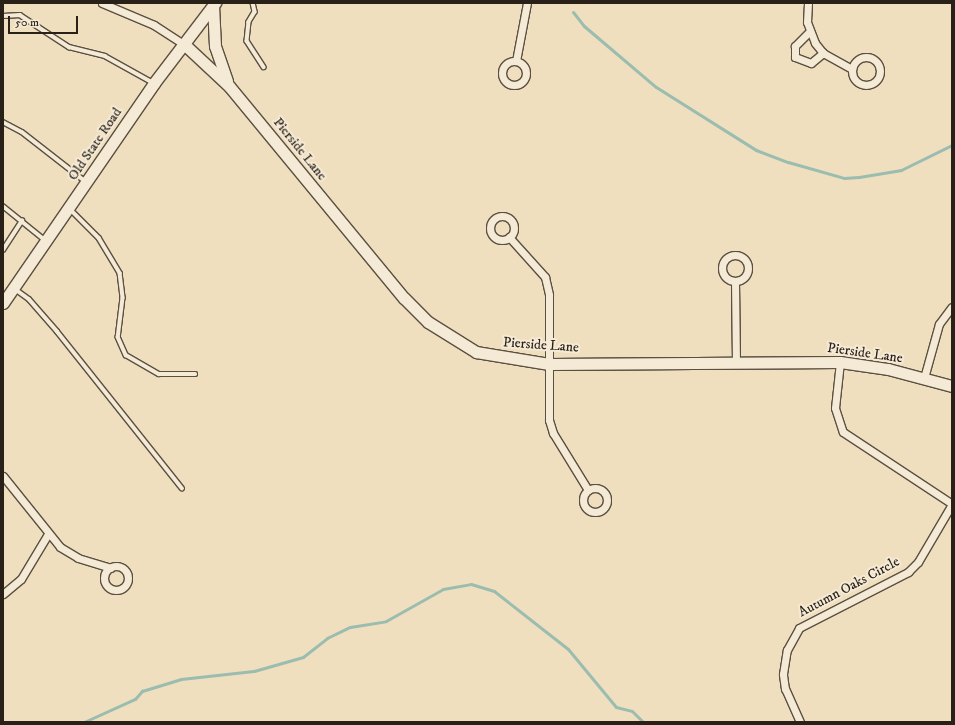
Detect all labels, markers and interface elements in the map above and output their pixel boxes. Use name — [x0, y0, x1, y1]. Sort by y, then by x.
scale bar — [10, 8, 80, 34]
text: 50 m — [15, 15, 39, 30]
street label: Old State Road — [65, 104, 125, 184]
street label: Pierside Lane — [270, 114, 330, 184]
street label: Pierside Lane — [503, 334, 579, 356]
street label: Pierside Lane — [826, 339, 904, 367]
street label: Autumn Oaks Circle — [796, 553, 902, 621]

